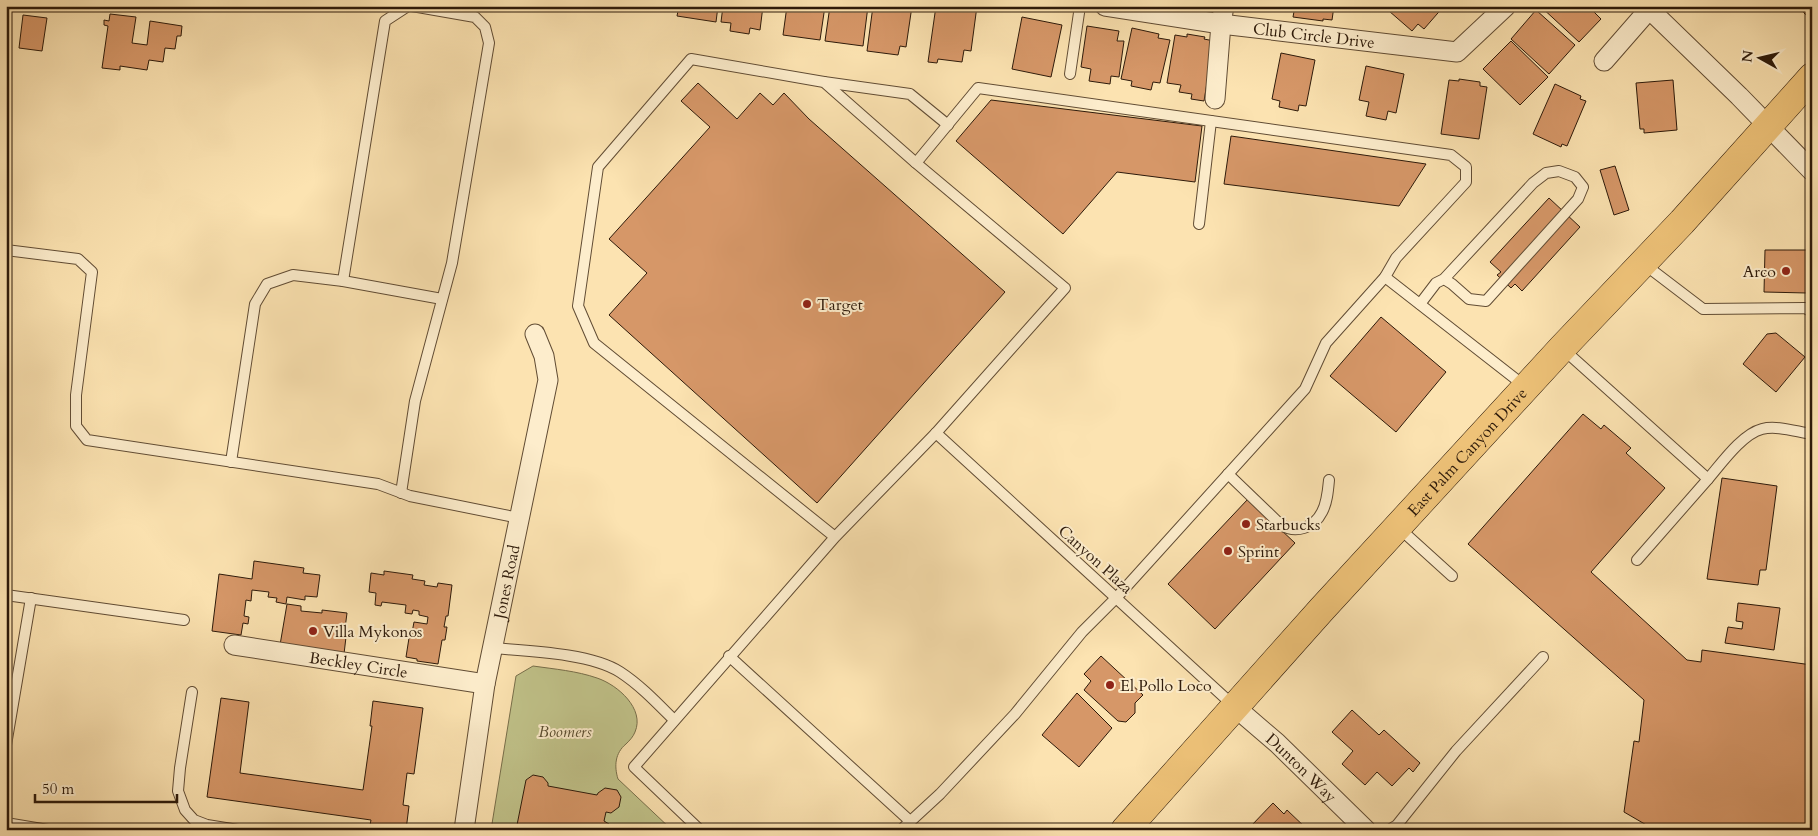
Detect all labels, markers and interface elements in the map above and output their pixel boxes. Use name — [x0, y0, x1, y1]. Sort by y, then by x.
street label: Club Circle Drive — [1252, 18, 1376, 54]
north arrow — [1736, 32, 1786, 82]
text: N — [1737, 49, 1758, 64]
place label: Arco — [1743, 261, 1776, 283]
marker: Arco — [1780, 265, 1792, 277]
place label: Target — [817, 294, 863, 316]
marker: Target — [801, 298, 813, 310]
street label: East Palm Canyon Drive — [1403, 383, 1532, 521]
place label: Starbucks — [1256, 514, 1320, 536]
marker: Starbucks — [1240, 518, 1252, 530]
street label: Canyon Plaza — [1053, 520, 1137, 599]
place label: Sprint — [1238, 541, 1279, 563]
street label: Jones Road — [488, 542, 526, 623]
marker: Sprint — [1222, 545, 1234, 557]
place label: Villa Mykonos — [323, 621, 422, 643]
marker: Villa Mykonos — [307, 625, 319, 637]
street label: Beckley Circle — [308, 647, 409, 684]
place label: El Pollo Loco — [1120, 675, 1212, 697]
marker: El Pollo Loco — [1104, 679, 1116, 691]
park label: Boomers — [538, 721, 592, 743]
street label: Dunton Way — [1261, 728, 1342, 808]
scale bar — [35, 771, 178, 803]
text: 50 m — [42, 779, 74, 799]

